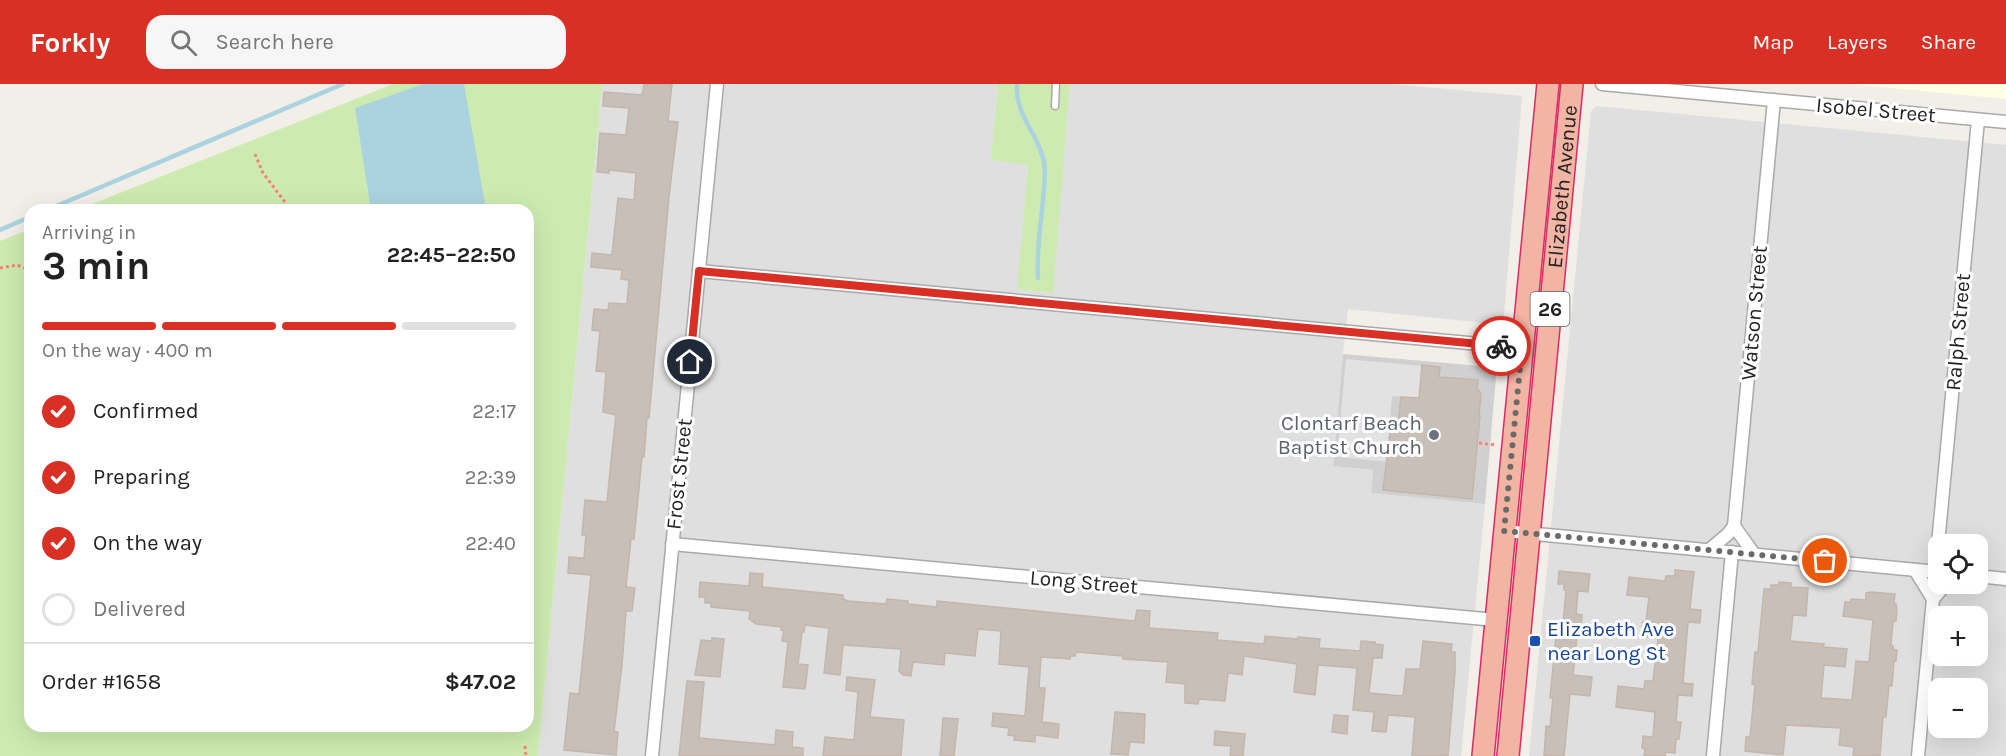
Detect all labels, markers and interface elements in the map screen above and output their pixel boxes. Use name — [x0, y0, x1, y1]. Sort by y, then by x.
search box — [146, 15, 566, 69]
text: Forkly — [30, 26, 110, 59]
icon: search — [167, 26, 200, 59]
text: Search here — [215, 29, 334, 55]
text: Map — [1752, 30, 1794, 54]
text: Layers — [1827, 30, 1888, 54]
text: Share — [1921, 30, 1976, 54]
street label: Isobel Street — [1815, 93, 1937, 127]
street label: Elizabeth Avenue — [1543, 104, 1582, 269]
text: Arriving in — [42, 221, 136, 244]
text: 22:45–22:50 — [387, 242, 516, 268]
text: 3 min — [42, 243, 150, 289]
street label: Watson Street — [1736, 244, 1772, 381]
street label: Ralph Street — [1941, 272, 1975, 392]
road number: 26 — [1530, 292, 1570, 326]
courier — [1471, 316, 1531, 376]
icon: bike — [1485, 330, 1518, 363]
pin — [664, 336, 715, 387]
text: On the way · 400 m — [42, 339, 213, 362]
icon: home — [673, 345, 706, 378]
icon: check — [42, 395, 75, 428]
text: Confirmed — [93, 398, 199, 424]
text: 22:17 — [472, 400, 516, 423]
place label: Clontarf Beach Baptist Church — [1278, 411, 1422, 459]
street label: Frost Street — [661, 417, 697, 531]
marker: Clontarf Beach Baptist Church — [1427, 428, 1441, 442]
icon: check — [42, 461, 75, 494]
text: Preparing — [93, 464, 190, 490]
text: 22:39 — [465, 466, 516, 489]
icon: check — [42, 527, 75, 560]
text: On the way — [93, 530, 202, 556]
text: 22:40 — [465, 532, 516, 555]
map controls — [1928, 534, 1988, 738]
button: locate — [1928, 534, 1988, 594]
pin — [1799, 535, 1850, 586]
icon: bag — [1808, 544, 1841, 577]
street label: Long Street — [1029, 565, 1139, 599]
text: Delivered — [93, 596, 186, 622]
button: + — [1928, 606, 1988, 666]
place label: Elizabeth Ave near Long St — [1547, 617, 1674, 665]
marker: Elizabeth Ave near Long St — [1528, 634, 1542, 648]
text: Order #1658 — [42, 669, 161, 695]
text: $47.02 — [445, 669, 516, 695]
button: − — [1928, 678, 1988, 738]

